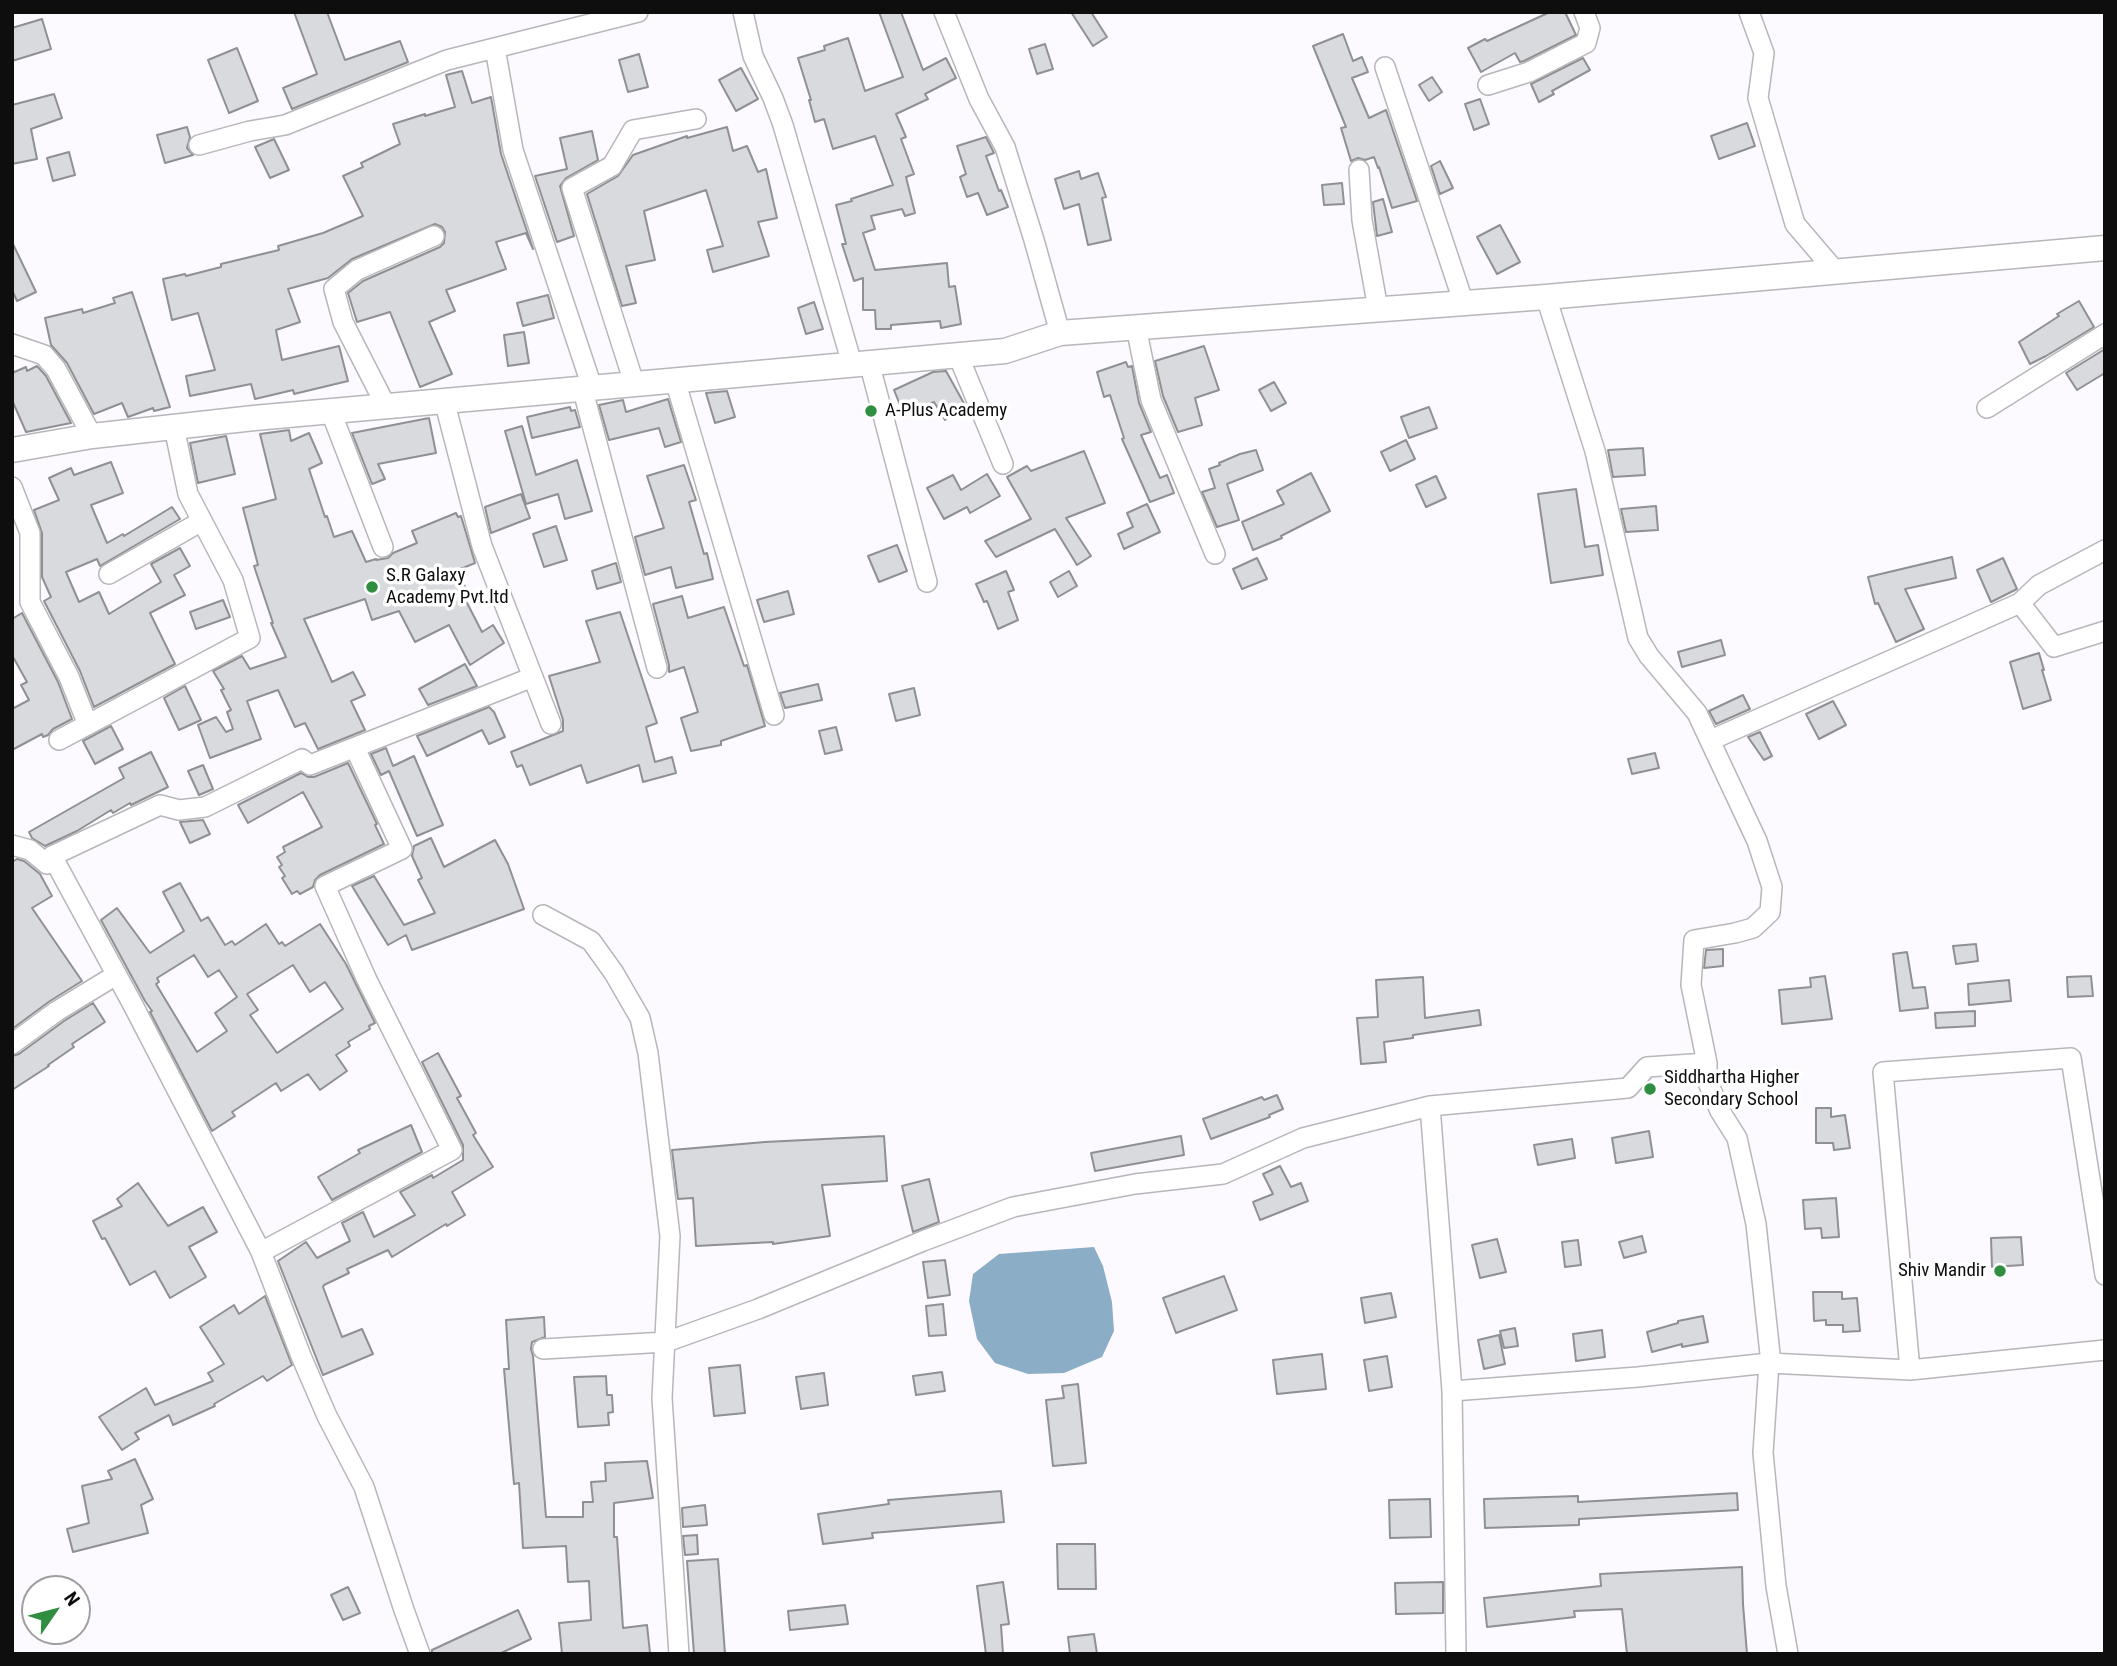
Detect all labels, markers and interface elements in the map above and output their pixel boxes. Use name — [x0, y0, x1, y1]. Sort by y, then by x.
place label: A-Plus Academy — [885, 400, 1007, 422]
marker: A-Plus Academy — [863, 403, 879, 419]
place label: S.R Galaxy Academy Pvt.ltd — [386, 565, 509, 609]
marker: S.R Galaxy Academy Pvt.ltd — [364, 579, 380, 595]
place label: Siddhartha Higher Secondary School — [1664, 1067, 1799, 1111]
marker: Siddhartha Higher Secondary School — [1642, 1081, 1658, 1097]
place label: Shiv Mandir — [1898, 1260, 1986, 1282]
marker: Shiv Mandir — [1992, 1263, 2008, 1279]
north arrow — [21, 1575, 91, 1645]
text: N — [59, 1587, 85, 1610]

